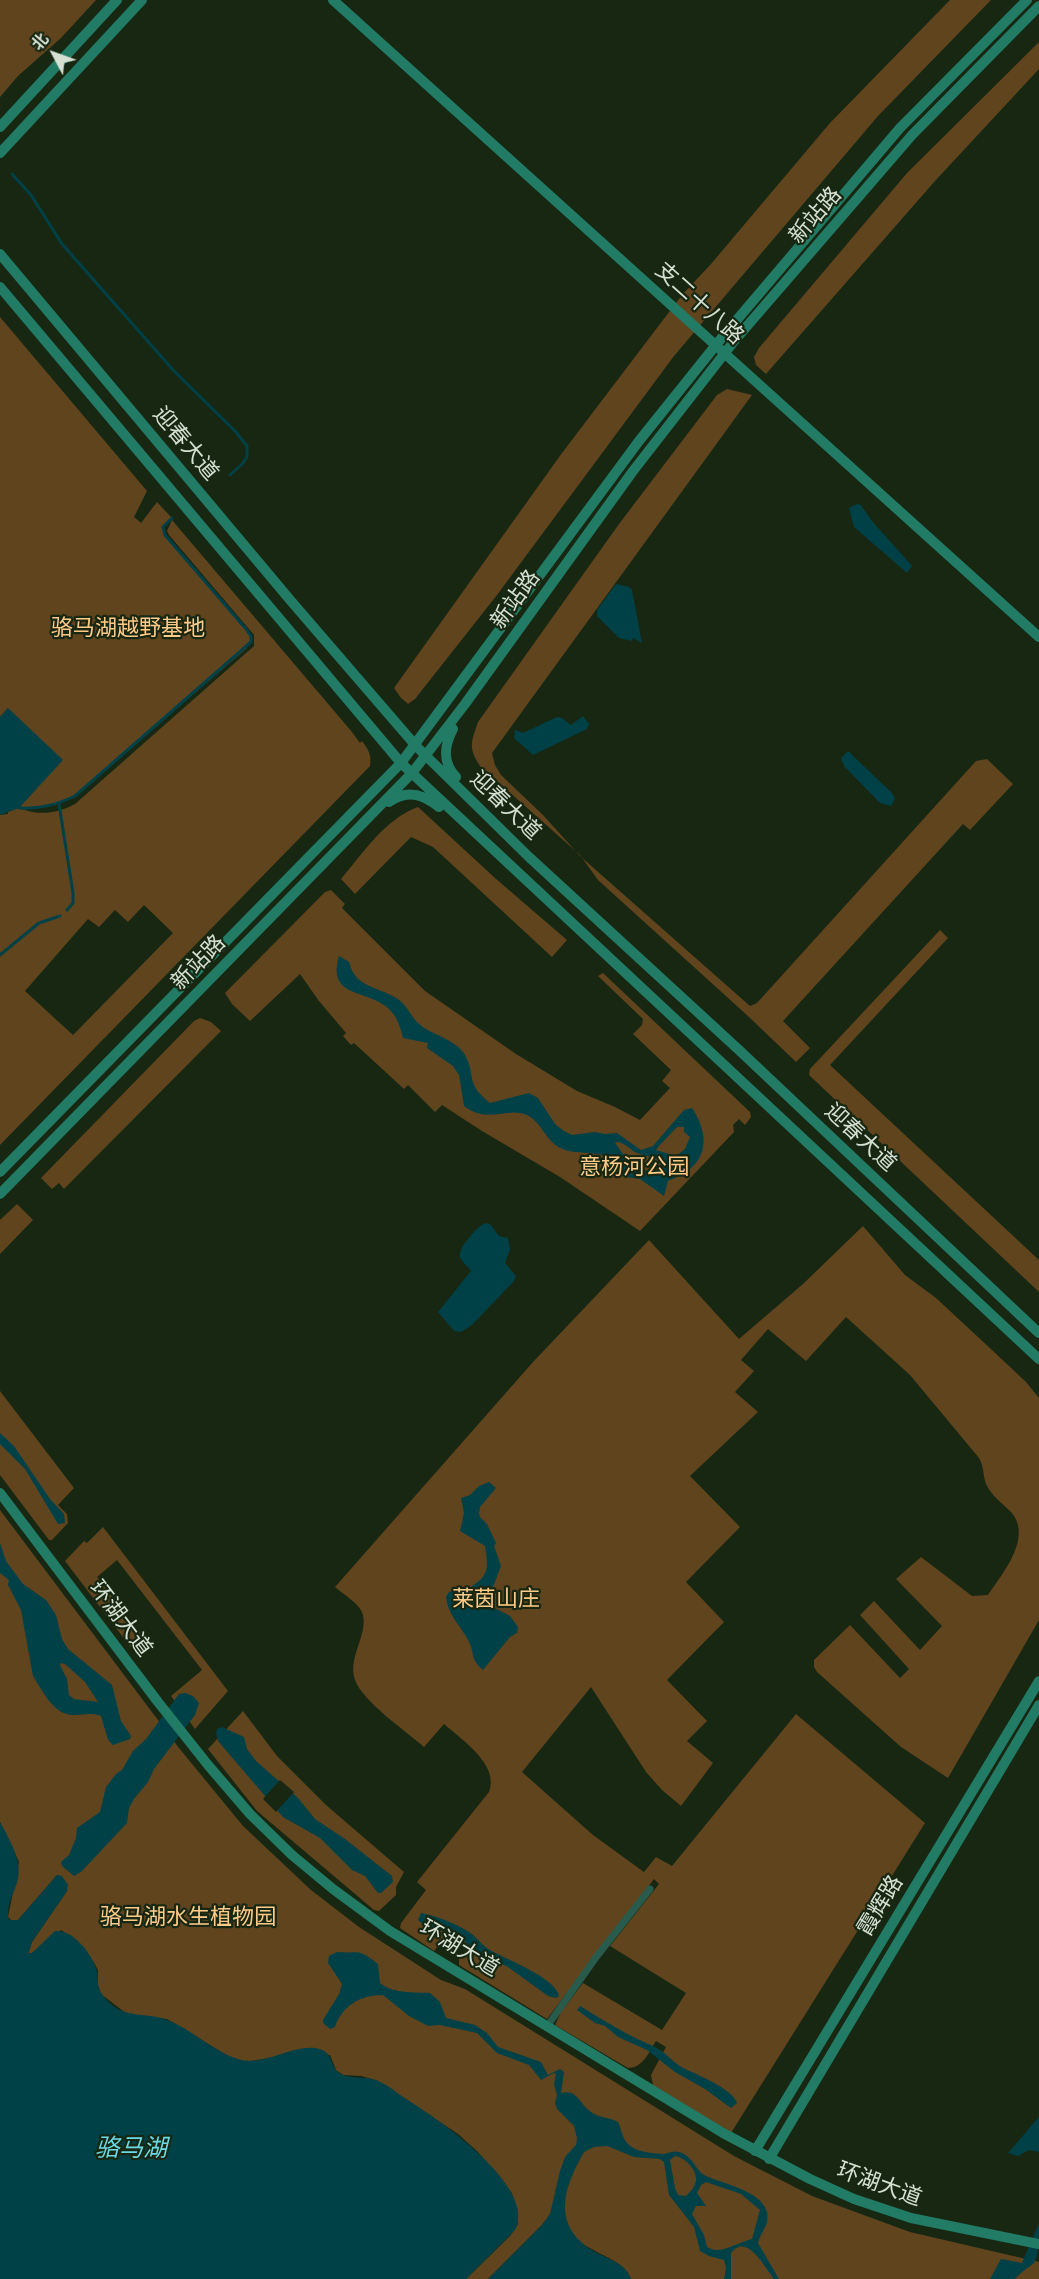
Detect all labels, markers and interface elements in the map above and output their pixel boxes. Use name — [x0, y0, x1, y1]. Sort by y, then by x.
north arrow — [24, 24, 84, 84]
text: 北 — [27, 29, 53, 55]
street label: 新站路 — [784, 182, 848, 250]
street label: 支二十八路 — [649, 257, 749, 351]
street label: 迎春大道 — [147, 402, 223, 486]
street label: 新站路 — [486, 566, 546, 634]
park label: 骆马湖越野基地 — [51, 616, 205, 642]
street label: 迎春大道 — [464, 766, 546, 846]
street label: 新站路 — [167, 930, 231, 996]
street label: 迎春大道 — [819, 1098, 901, 1178]
park label: 意杨河公园 — [579, 1155, 689, 1181]
street label: 环湖大道 — [83, 1576, 157, 1662]
park label: 莱茵山庄 — [452, 1587, 540, 1613]
street label: 霞辉路 — [853, 1871, 909, 1941]
park label: 骆马湖水生植物园 — [100, 1905, 276, 1931]
street label: 环湖大道 — [414, 1915, 504, 1983]
water label: 骆马湖 — [95, 2135, 167, 2163]
street label: 环湖大道 — [833, 2158, 925, 2212]

